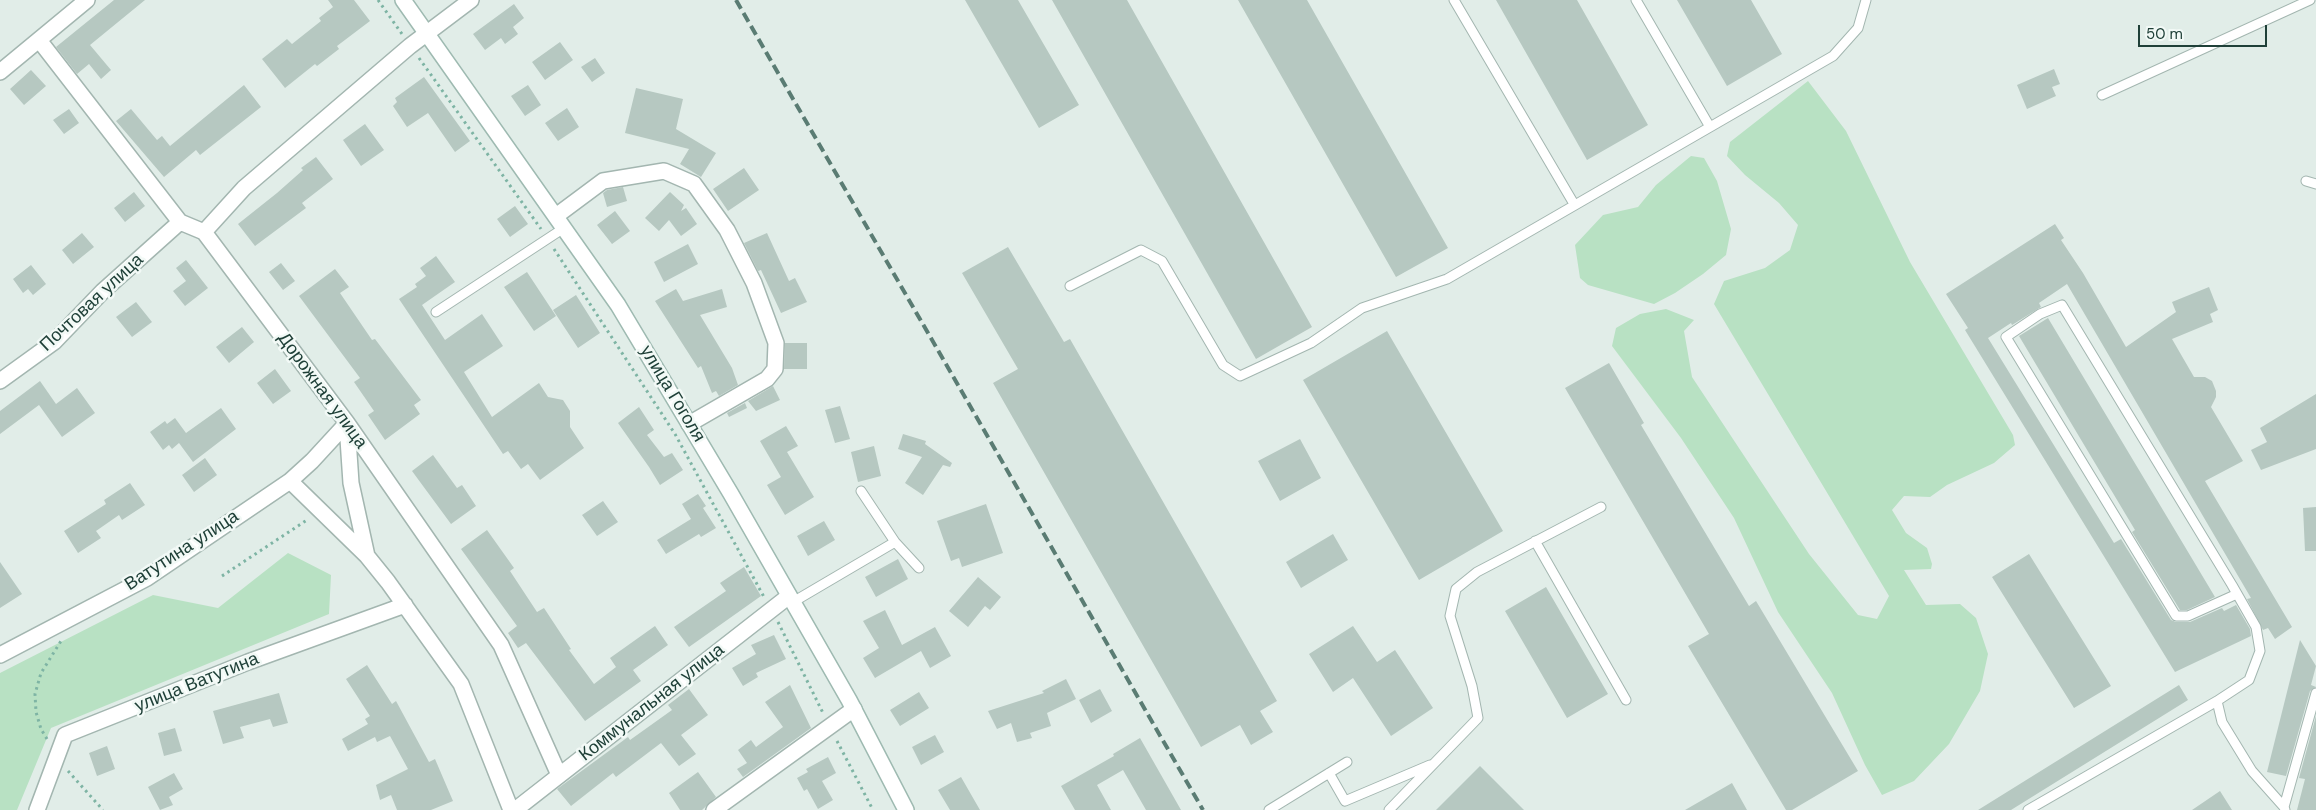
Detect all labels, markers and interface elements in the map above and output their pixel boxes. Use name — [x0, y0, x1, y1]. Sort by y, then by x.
scale bar — [2141, 15, 2270, 47]
text: 50 m — [2146, 24, 2183, 44]
street label: Почтовая улица — [36, 250, 148, 356]
street label: Дорожная улица — [273, 329, 371, 453]
street label: улица Гоголя — [635, 342, 709, 446]
street label: Ватутина улица — [121, 506, 243, 596]
street label: Коммунальная улица — [575, 640, 729, 766]
street label: улица Ватутина — [132, 648, 262, 718]

